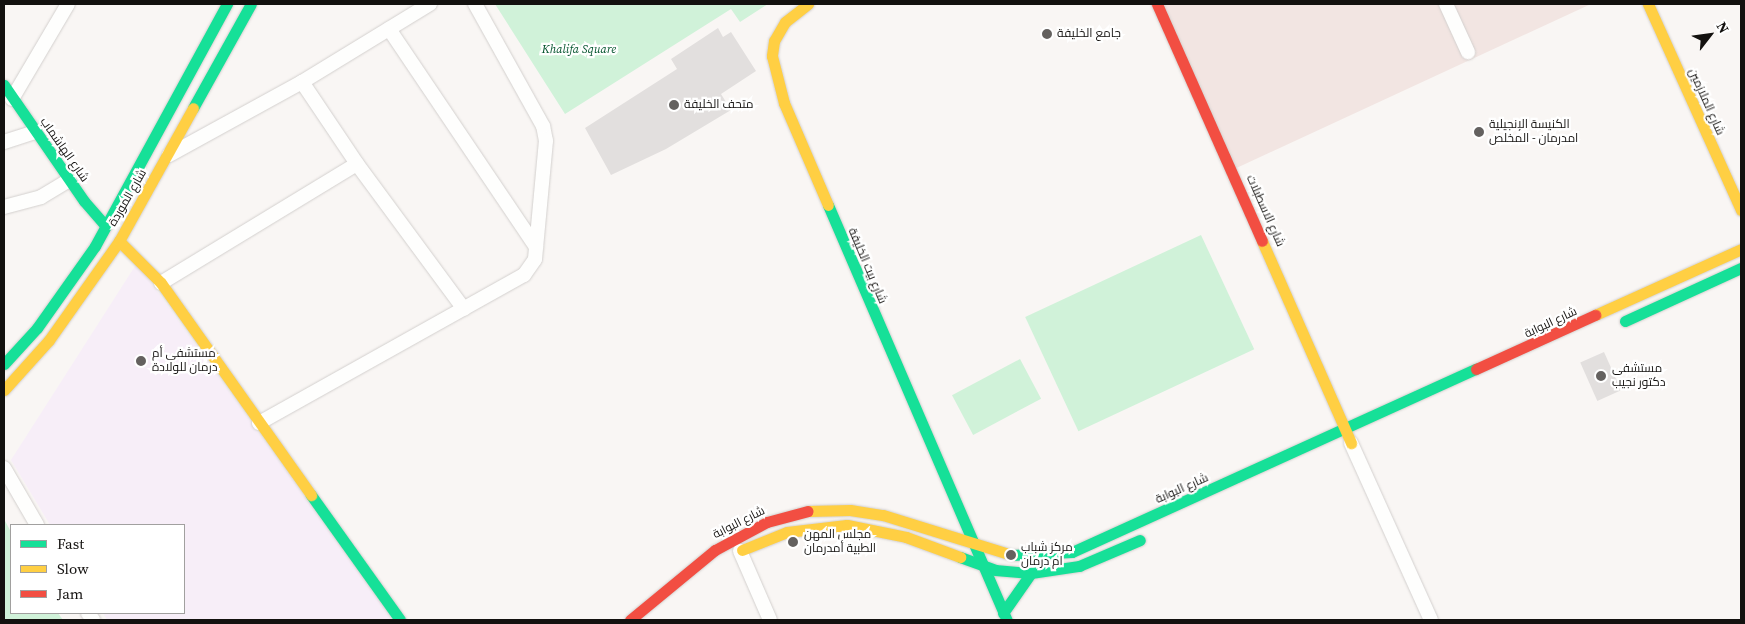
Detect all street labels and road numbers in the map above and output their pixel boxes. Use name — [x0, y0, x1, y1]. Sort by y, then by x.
street label: شارع الملازمين — [1685, 66, 1727, 138]
street label: شارع الهاشماب — [37, 115, 91, 185]
street label: شارع الموردة — [106, 167, 150, 229]
street label: شارع الاسطبلات — [1243, 173, 1287, 249]
street label: شارع بيت الخليفة — [845, 226, 889, 306]
street label: شارع البوابة — [1522, 305, 1580, 341]
street label: شارع البوابة — [1153, 471, 1211, 507]
street label: شارع البوابة — [711, 504, 767, 542]

